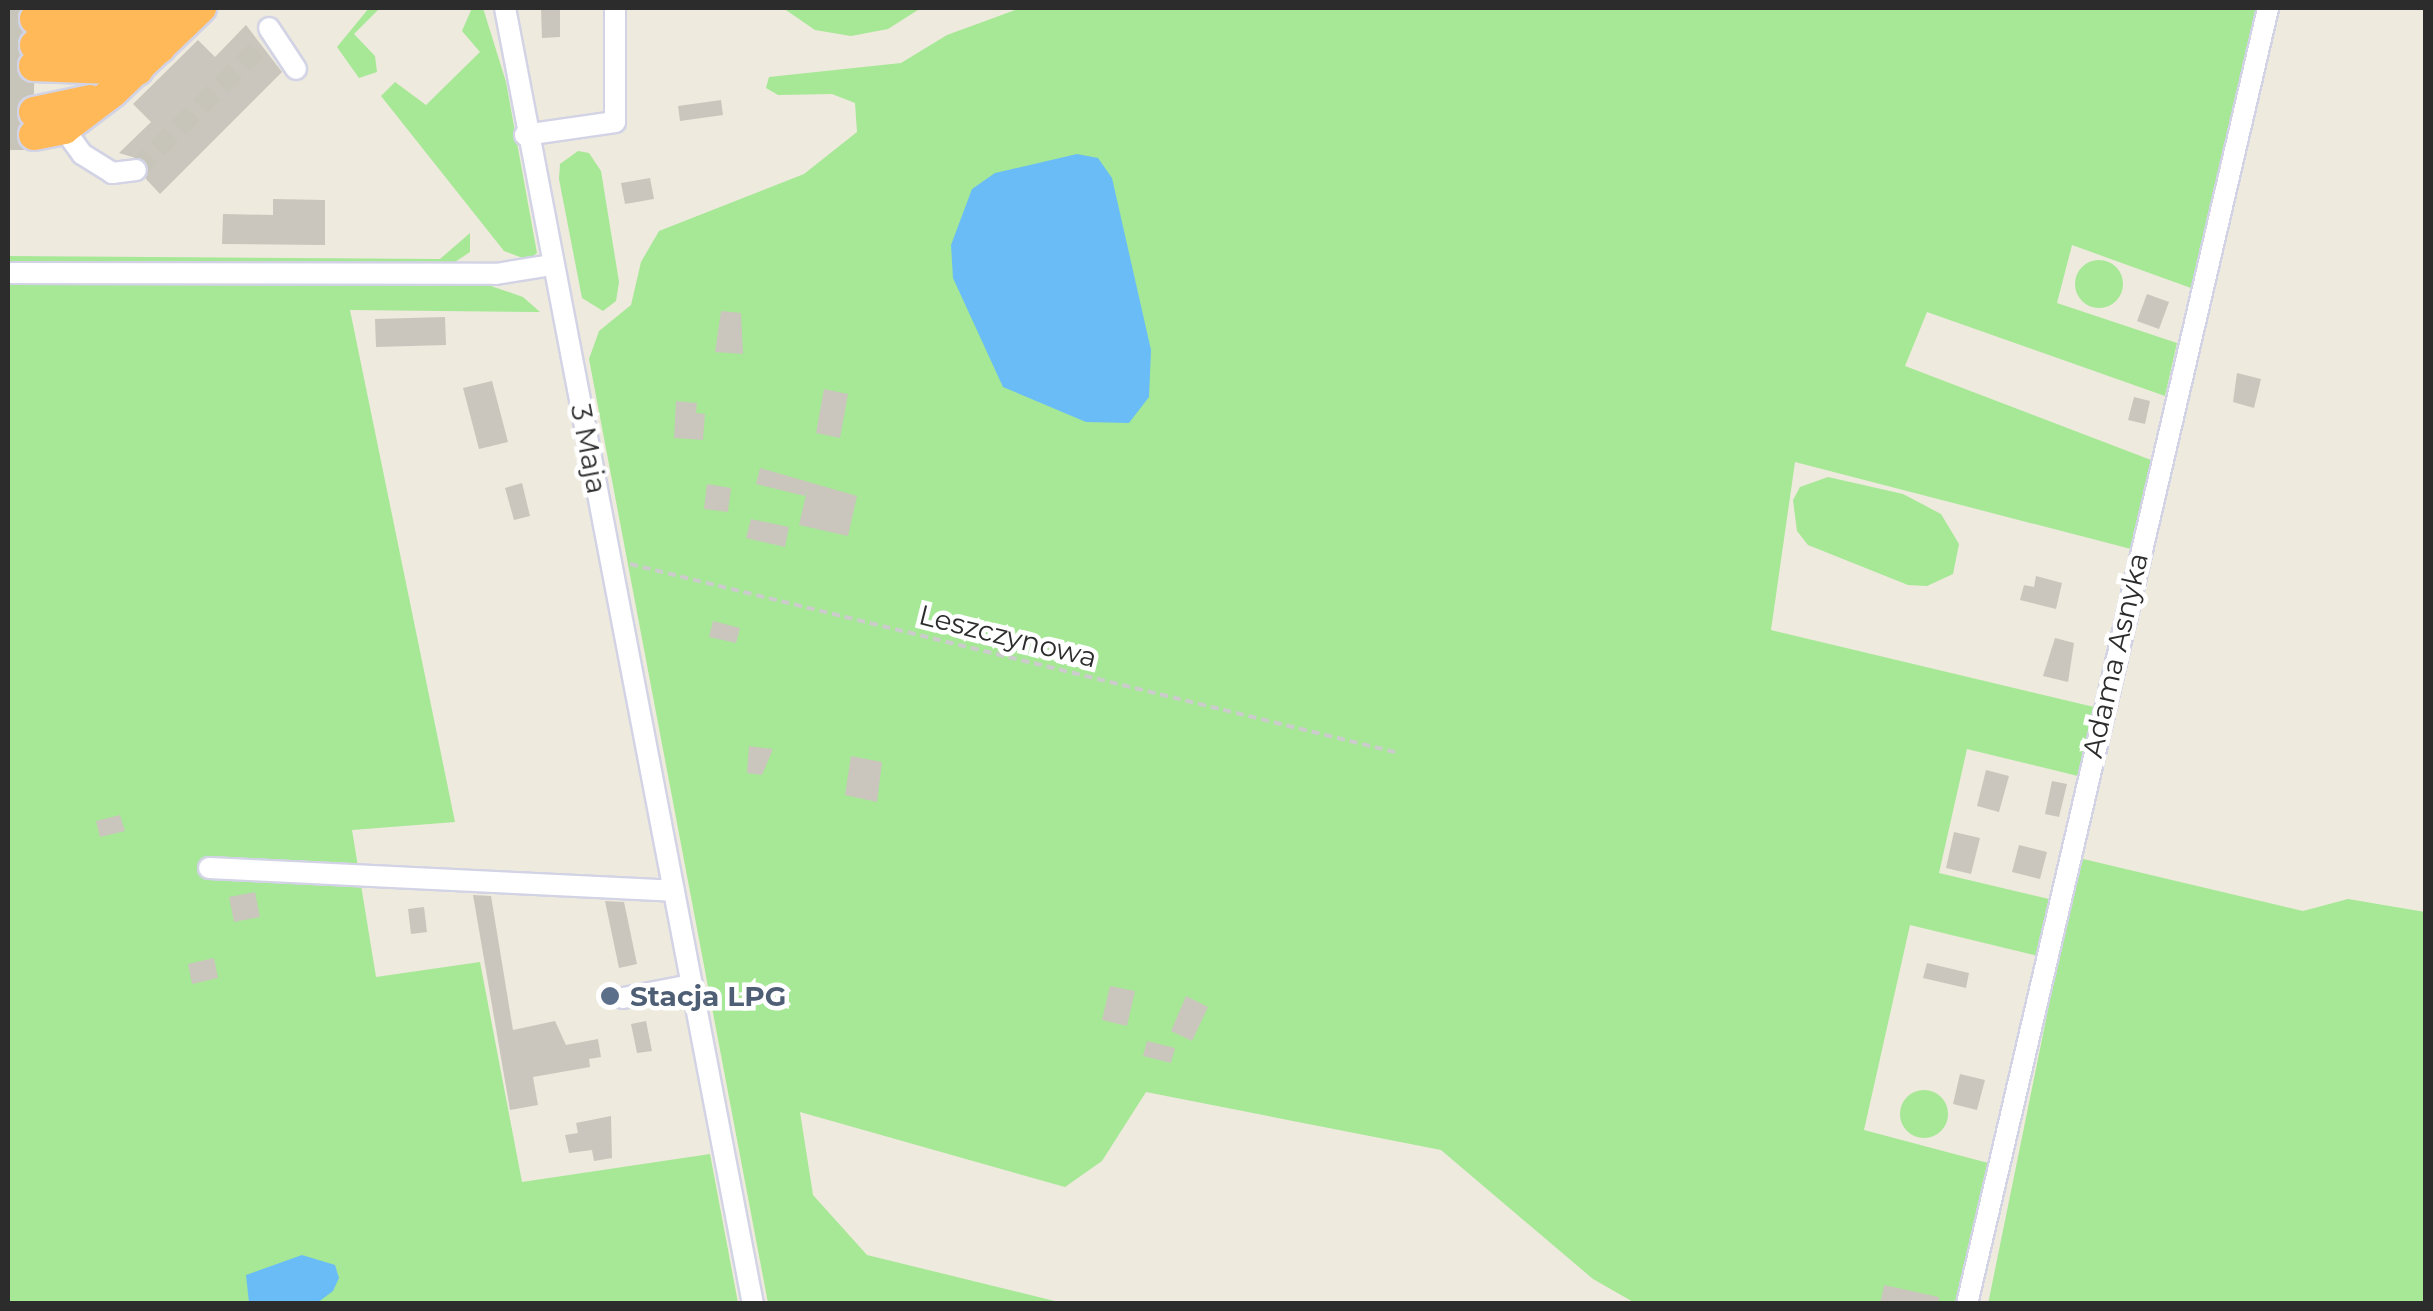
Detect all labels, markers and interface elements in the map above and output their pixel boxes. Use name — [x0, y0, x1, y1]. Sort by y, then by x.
street label: 3 Maja — [564, 401, 614, 497]
street label: Adama Asnyka — [2075, 549, 2155, 761]
street label: Leszczynowa — [916, 598, 1100, 674]
place label: Stacja LPG — [630, 979, 786, 1013]
marker: Stacja LPG — [599, 985, 621, 1007]

